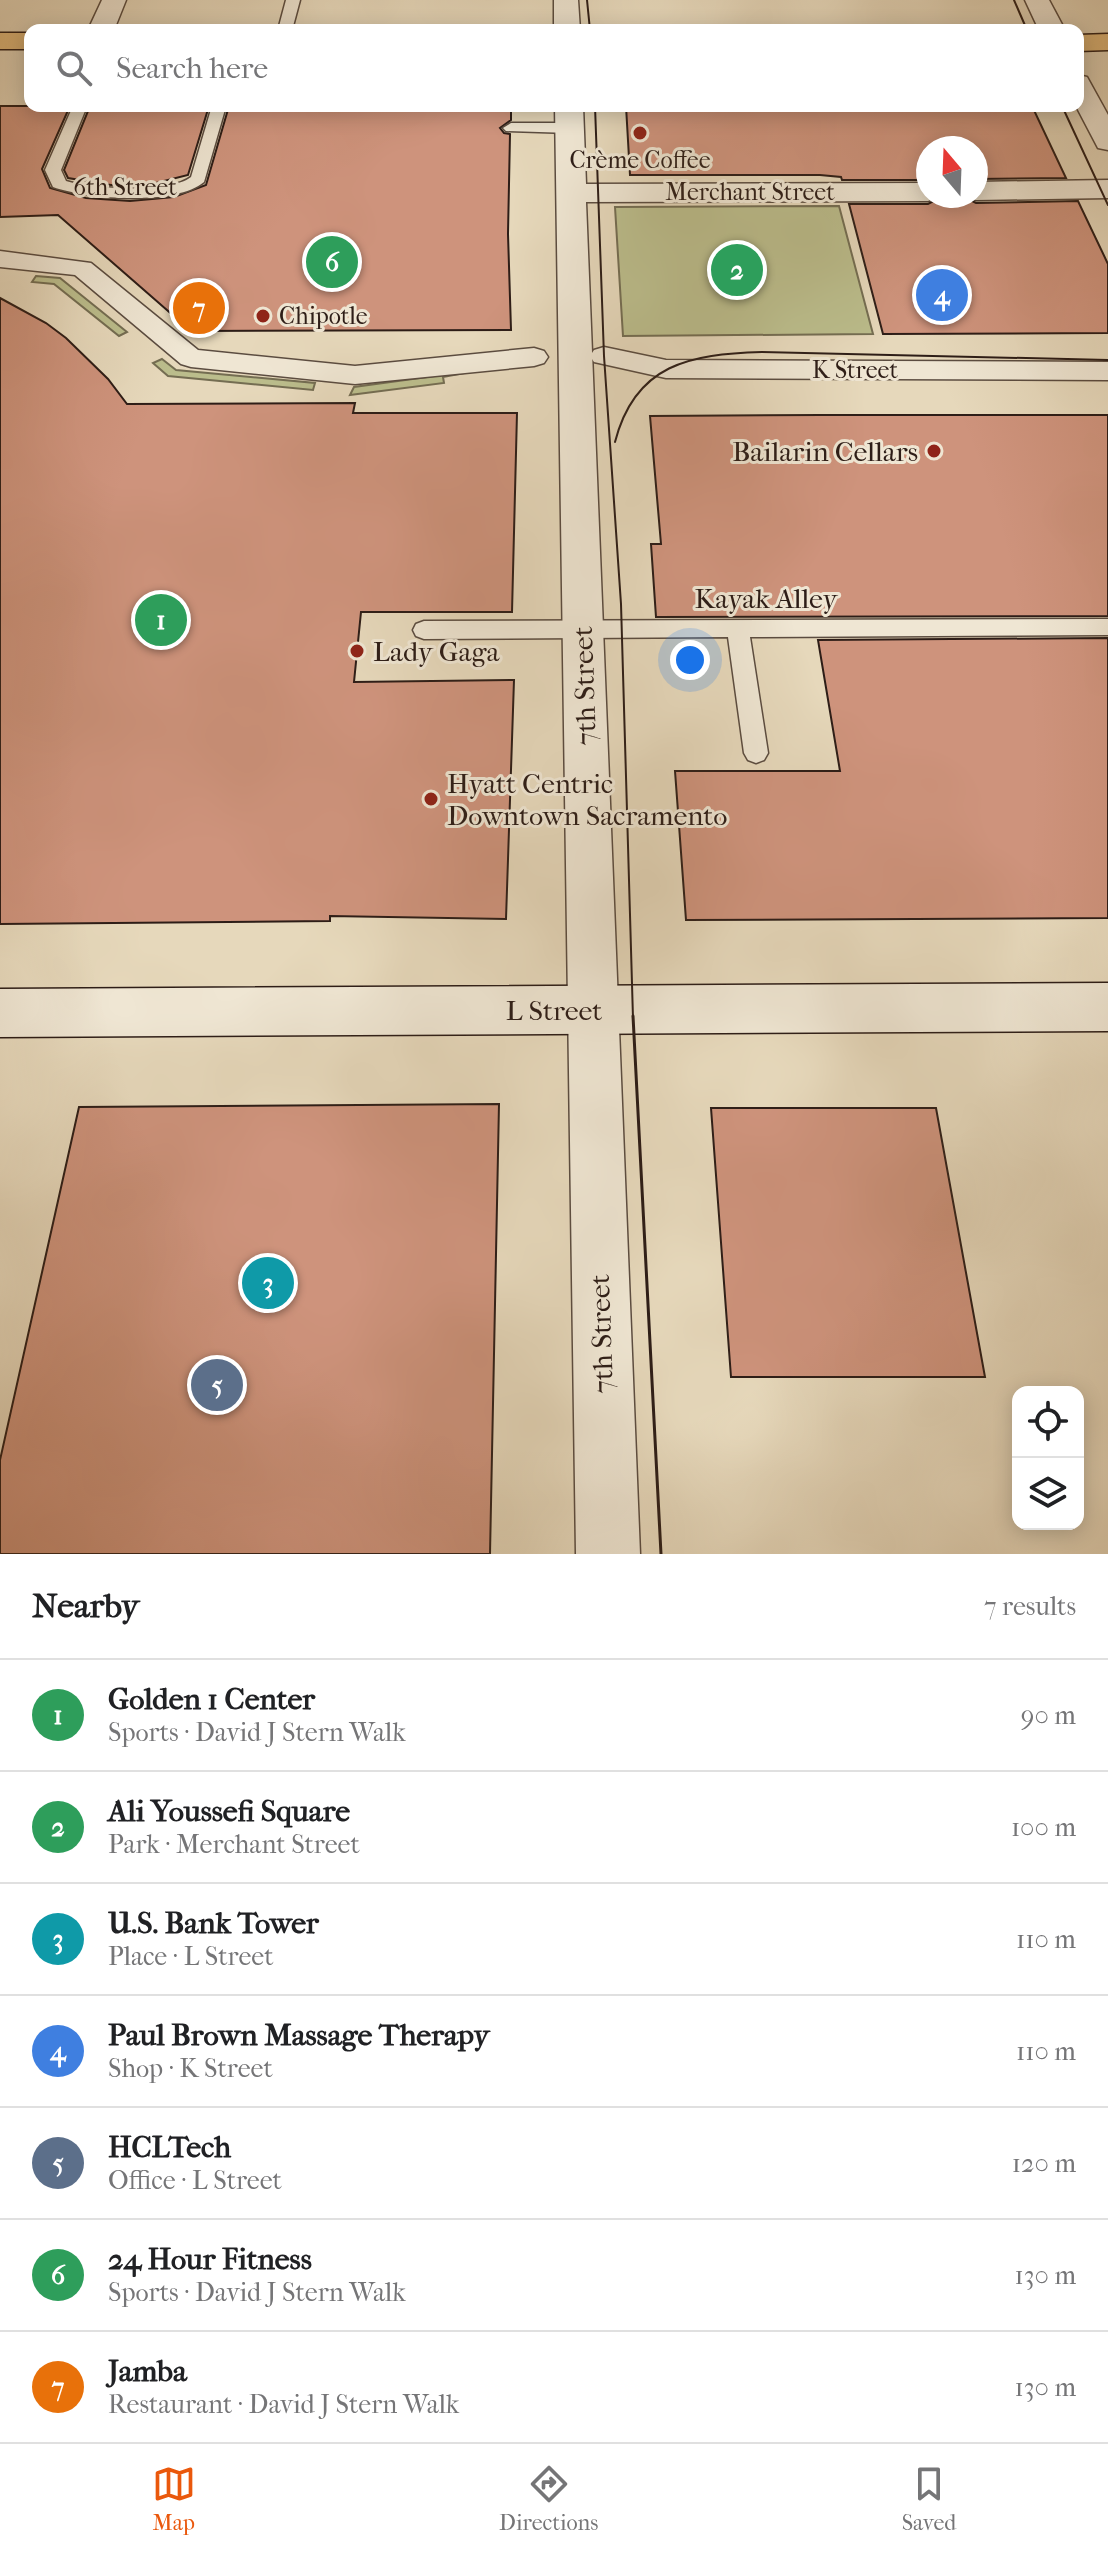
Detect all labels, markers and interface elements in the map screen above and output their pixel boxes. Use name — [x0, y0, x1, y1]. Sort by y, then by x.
search box — [24, 24, 1084, 112]
icon: search — [52, 46, 96, 90]
text: Search here — [116, 51, 268, 86]
marker: Crème Coffee — [631, 124, 649, 142]
north arrow — [916, 136, 988, 208]
place label: Crème Coffee — [569, 146, 711, 174]
street label: 6th Street — [73, 173, 177, 201]
street label: Merchant Street — [665, 178, 835, 206]
pin: 6 — [306, 232, 358, 292]
pin: 2 — [711, 240, 763, 300]
pin: 4 — [916, 265, 968, 325]
pin: 7 — [173, 278, 225, 338]
place label: Chipotle — [279, 302, 368, 330]
marker: Chipotle — [254, 307, 272, 325]
street label: K Street — [812, 356, 898, 384]
place label: Bailarin Cellars — [732, 435, 918, 468]
marker: Bailarin Cellars — [925, 442, 943, 460]
street label: Kayak Alley — [695, 582, 839, 615]
pin: 1 — [135, 590, 187, 650]
street label: 7th Street — [566, 626, 603, 746]
place label: Lady Gaga — [373, 635, 500, 668]
your location — [670, 640, 710, 680]
marker: Lady Gaga — [348, 642, 366, 660]
place label: Hyatt Centric Downtown Sacramento — [447, 767, 728, 832]
marker: Hyatt Centric Downtown Sacramento — [422, 790, 440, 808]
street label: L Street — [506, 994, 602, 1027]
pin: 3 — [242, 1253, 294, 1313]
street label: 7th Street — [583, 1274, 620, 1394]
pin: 5 — [191, 1355, 243, 1415]
map controls — [1012, 1386, 1084, 1530]
button: locate — [1012, 1386, 1084, 1458]
button: layers — [1012, 1458, 1084, 1530]
text: Nearby — [32, 1586, 139, 1626]
text: 7 results — [984, 1591, 1076, 1622]
text: Golden 1 Center — [108, 1682, 315, 1717]
text: 1 — [53, 1700, 63, 1731]
text: 90 m — [1021, 1700, 1076, 1731]
text: Sports · David J Stern Walk — [108, 1717, 406, 1748]
text: Ali Youssefi Square — [108, 1794, 350, 1829]
text: 2 — [51, 1812, 65, 1843]
text: 100 m — [1011, 1812, 1076, 1843]
text: Park · Merchant Street — [108, 1829, 360, 1860]
text: U.S. Bank Tower — [108, 1906, 319, 1941]
text: 3 — [53, 1924, 63, 1955]
text: 110 m — [1016, 1924, 1076, 1955]
text: Place · L Street — [108, 1941, 273, 1972]
text: Paul Brown Massage Therapy — [108, 2018, 489, 2053]
text: 4 — [50, 2036, 66, 2067]
text: 110 m — [1016, 2036, 1076, 2067]
text: Shop · K Street — [108, 2053, 273, 2084]
text: HCLTech — [108, 2130, 231, 2165]
text: 5 — [52, 2148, 64, 2179]
text: 120 m — [1012, 2148, 1076, 2179]
text: Office · L Street — [108, 2165, 282, 2196]
text: 24 Hour Fitness — [108, 2242, 312, 2277]
text: 6 — [51, 2260, 65, 2291]
text: 130 m — [1015, 2260, 1076, 2291]
text: Sports · David J Stern Walk — [108, 2277, 406, 2308]
text: Jamba — [108, 2354, 187, 2389]
text: 7 — [52, 2372, 64, 2403]
text: 130 m — [1015, 2372, 1076, 2403]
text: Restaurant · David J Stern Walk — [108, 2389, 459, 2420]
tab: Map — [152, 2462, 196, 2536]
tab: Directions — [499, 2462, 598, 2536]
tab: Saved — [902, 2462, 956, 2536]

